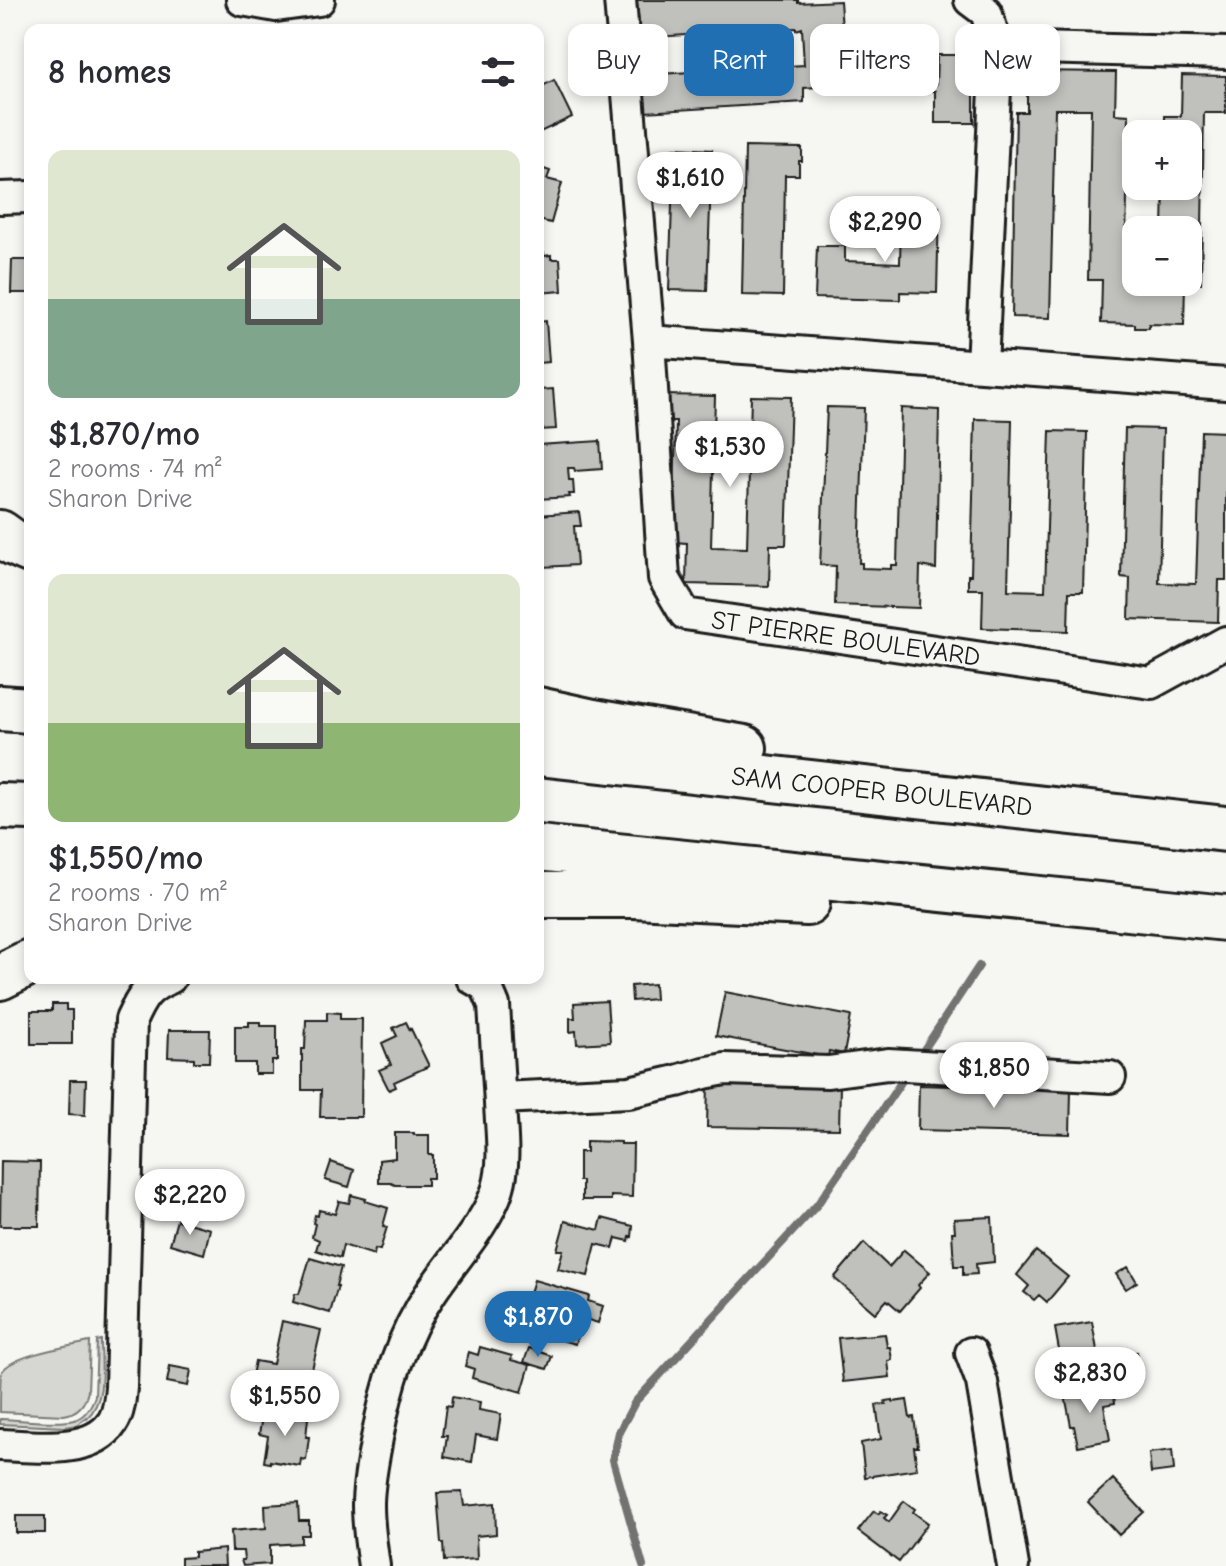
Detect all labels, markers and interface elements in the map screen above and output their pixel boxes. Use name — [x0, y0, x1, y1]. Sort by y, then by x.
chip: Buy — [568, 24, 668, 96]
chip: Rent — [684, 24, 794, 96]
chip: Filters — [810, 24, 939, 96]
chip: New — [955, 24, 1060, 96]
icon: filters — [476, 50, 520, 94]
text: 8 homes — [48, 52, 171, 92]
map controls — [1122, 120, 1202, 296]
button: + — [1122, 120, 1202, 200]
pin: $1,610 — [625, 152, 755, 220]
text: $1,610 — [655, 163, 725, 193]
pin: $2,290 — [820, 196, 950, 264]
icon: home — [212, 202, 356, 346]
text: $2,290 — [848, 207, 922, 237]
button: − — [1122, 216, 1202, 296]
text: $1,870/mo — [48, 414, 200, 454]
pin: $1,530 — [665, 421, 795, 489]
text: $1,530 — [694, 432, 766, 462]
text: 2 rooms · 74 m² — [48, 454, 221, 484]
text: Sharon Drive — [48, 484, 192, 514]
street label: ST PIERRE BOULEVARD — [710, 605, 982, 673]
icon: home — [212, 626, 356, 770]
street label: SAM COOPER BOULEVARD — [730, 761, 1034, 823]
text: $1,550/mo — [48, 838, 203, 878]
text: 2 rooms · 70 m² — [48, 878, 227, 908]
text: Sharon Drive — [48, 908, 192, 938]
pin: $1,850 — [929, 1042, 1059, 1110]
text: $1,850 — [958, 1053, 1030, 1083]
pin: $2,220 — [125, 1169, 255, 1237]
text: $2,220 — [153, 1180, 227, 1210]
pin: $1,870 — [473, 1291, 603, 1359]
text: $1,870 — [503, 1302, 573, 1332]
pin: $2,830 — [1025, 1347, 1155, 1415]
text: $2,830 — [1053, 1358, 1127, 1388]
pin: $1,550 — [220, 1370, 350, 1438]
text: $1,550 — [248, 1381, 322, 1411]

